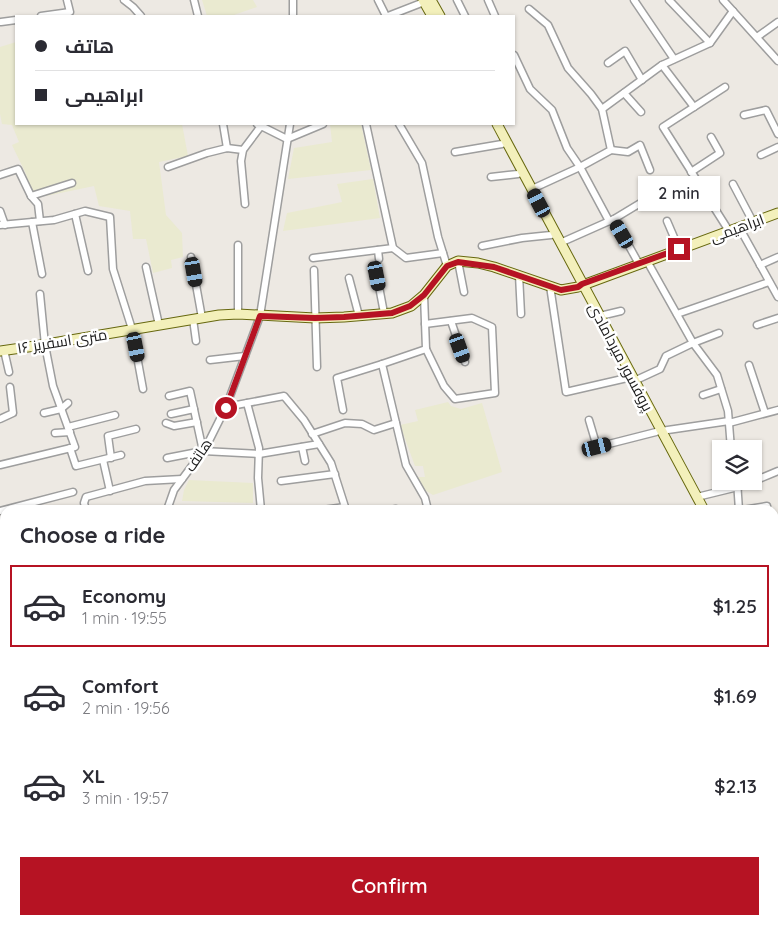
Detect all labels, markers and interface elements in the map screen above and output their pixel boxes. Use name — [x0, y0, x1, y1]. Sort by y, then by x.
text: هاتف — [65, 34, 114, 58]
text: ابراهیمی — [65, 83, 144, 107]
callout: 2 min — [638, 176, 720, 212]
text: 2 min — [658, 183, 700, 203]
car — [525, 186, 552, 220]
street label: ابراهیمی — [707, 209, 767, 247]
car — [608, 217, 635, 251]
route end — [668, 238, 690, 260]
car — [184, 256, 203, 288]
car — [366, 260, 387, 292]
street label: پروفسور میردامادی — [584, 300, 658, 415]
street label: ۱۶ متری اسفریز — [16, 324, 109, 358]
car — [125, 331, 146, 363]
car — [447, 331, 472, 365]
route start — [215, 397, 237, 419]
street label: هاتف — [180, 435, 216, 475]
car — [580, 436, 613, 458]
map controls — [712, 440, 762, 490]
button: layers — [712, 440, 762, 490]
text: Choose a ride — [20, 521, 165, 549]
icon: car — [22, 584, 67, 629]
text: Economy — [82, 584, 166, 608]
text: $1.25 — [713, 594, 757, 618]
text: 1 min · 19:55 — [82, 608, 167, 628]
icon: car — [22, 674, 67, 719]
text: Comfort — [82, 674, 159, 698]
text: $1.69 — [713, 684, 757, 708]
text: 2 min · 19:56 — [82, 698, 170, 718]
icon: car — [22, 764, 67, 809]
text: XL — [82, 764, 105, 788]
text: $2.13 — [714, 774, 757, 798]
text: 3 min · 19:57 — [82, 788, 169, 808]
button: Confirm — [20, 857, 759, 915]

